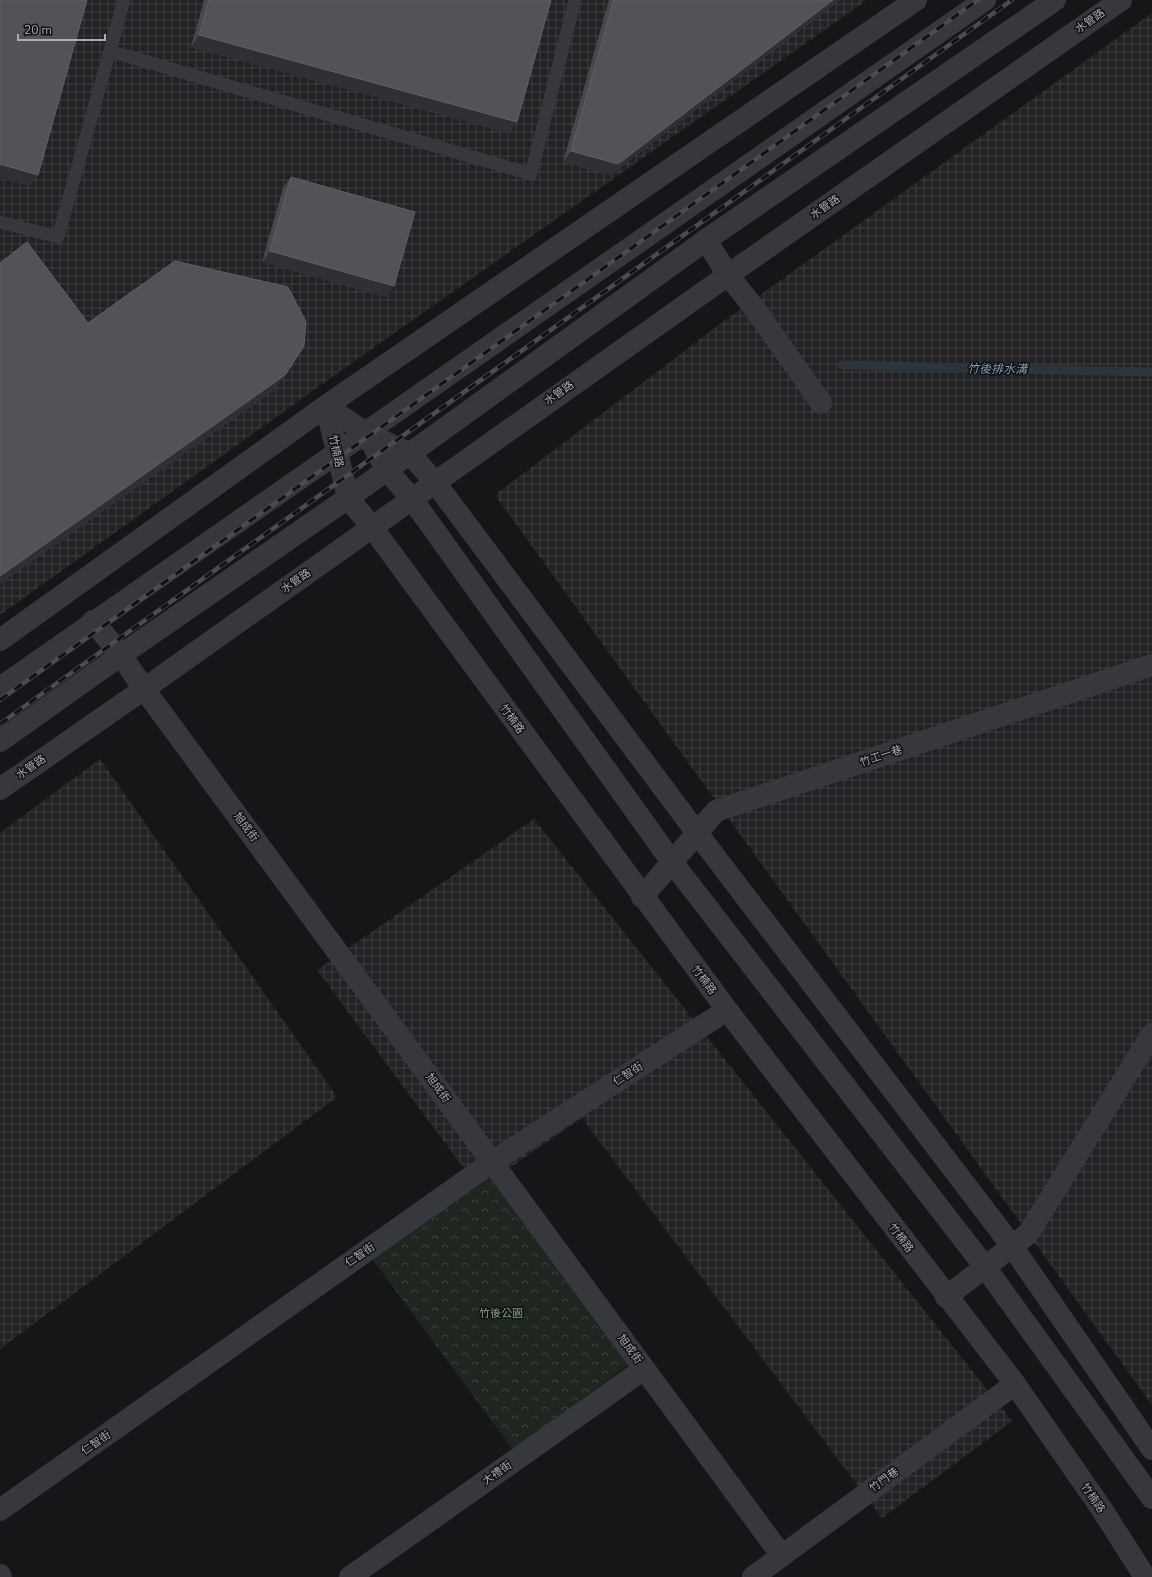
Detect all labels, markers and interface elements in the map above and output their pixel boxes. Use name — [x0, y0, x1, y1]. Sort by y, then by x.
street label: 水管路 — [1072, 5, 1108, 37]
scale bar — [18, 16, 105, 42]
text: 20 m — [24, 22, 52, 38]
street label: 水管路 — [807, 191, 843, 223]
water label: 竹後排水溝 — [967, 360, 1029, 378]
street label: 水管路 — [541, 377, 577, 409]
street label: 竹楠路 — [325, 433, 347, 469]
street label: 水管路 — [278, 565, 314, 597]
street label: 竹楠路 — [496, 701, 528, 737]
street label: 竹工一巷 — [858, 742, 904, 770]
street label: 水管路 — [13, 751, 49, 783]
street label: 旭成街 — [230, 809, 262, 845]
street label: 竹楠路 — [688, 962, 720, 998]
street label: 仁智街 — [610, 1059, 646, 1089]
street label: 旭成街 — [422, 1070, 454, 1106]
street label: 竹楠路 — [885, 1220, 917, 1256]
street label: 仁智街 — [342, 1239, 378, 1271]
park label: 竹後公園 — [479, 1306, 523, 1321]
street label: 旭成街 — [614, 1331, 646, 1367]
street label: 仁智街 — [78, 1427, 114, 1459]
street label: 大禮街 — [479, 1457, 515, 1489]
street label: 竹門巷 — [866, 1464, 902, 1496]
street label: 竹楠路 — [1078, 1480, 1108, 1516]

